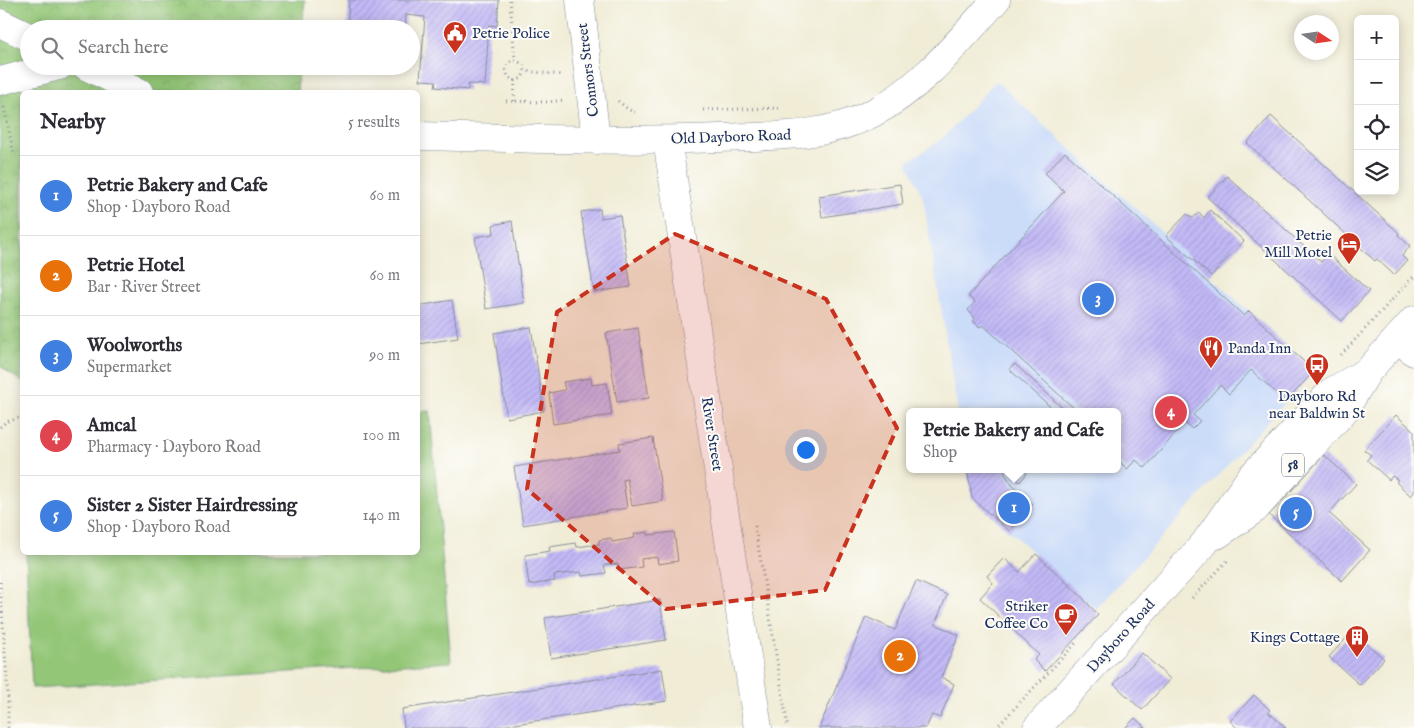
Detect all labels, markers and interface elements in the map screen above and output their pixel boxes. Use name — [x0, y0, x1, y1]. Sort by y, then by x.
north arrow — [1294, 15, 1339, 60]
map controls — [1354, 15, 1399, 195]
button: + — [1354, 15, 1399, 60]
search box — [20, 20, 420, 75]
public building icon: Petrie Police — [442, 20, 468, 54]
street label: Connors Street — [573, 22, 603, 118]
place label: Petrie Police — [472, 24, 550, 43]
icon: search — [38, 34, 66, 62]
text: Search here — [78, 36, 169, 60]
button: − — [1354, 60, 1399, 105]
button: locate — [1354, 105, 1399, 150]
text: Nearby — [40, 109, 105, 136]
text: 5 results — [348, 113, 400, 133]
street label: Old Dayboro Road — [671, 125, 792, 149]
button: layers — [1354, 150, 1399, 195]
text: Petrie Bakery and Cafe — [87, 174, 268, 198]
text: 1 — [53, 186, 59, 206]
text: 60 m — [370, 186, 400, 206]
text: Shop · Dayboro Road — [87, 198, 230, 218]
place label: Petrie Mill Motel — [1264, 226, 1333, 262]
hotel icon: Petrie Mill Motel — [1336, 231, 1362, 265]
text: Petrie Hotel — [87, 254, 185, 278]
text: 2 — [52, 266, 60, 286]
text: 60 m — [370, 266, 400, 286]
text: Bar · River Street — [87, 278, 201, 298]
pin: 3 — [1082, 280, 1114, 318]
text: Woolworths — [87, 334, 182, 358]
restaurant icon: Panda Inn — [1198, 335, 1224, 369]
place label: Panda Inn — [1228, 339, 1291, 358]
text: 3 — [53, 346, 59, 366]
text: 90 m — [369, 346, 400, 366]
bus stop icon: Dayboro Rd near Baldwin St — [1304, 352, 1330, 386]
text: Supermarket — [87, 358, 172, 378]
place label: Dayboro Rd near Baldwin St — [1269, 387, 1365, 423]
pin: 4 — [1155, 393, 1187, 431]
street label: River Street — [697, 396, 727, 472]
popup — [906, 408, 1121, 473]
text: Amcal — [87, 414, 136, 438]
text: Petrie Bakery and Cafe — [923, 419, 1104, 443]
text: 4 — [52, 426, 60, 446]
text: 100 m — [363, 426, 400, 446]
your location — [793, 437, 819, 463]
text: Pharmacy · Dayboro Road — [87, 438, 261, 458]
text: Shop — [923, 443, 957, 463]
road number: 58 — [1282, 454, 1304, 476]
pin: 1 — [998, 489, 1030, 527]
text: Sister 2 Sister Hairdressing — [87, 494, 297, 518]
pin: 5 — [1280, 494, 1312, 532]
text: 5 — [53, 506, 59, 526]
text: 140 m — [362, 506, 400, 526]
text: Shop · Dayboro Road — [87, 518, 230, 538]
street label: Dayboro Road — [1083, 594, 1160, 677]
place label: Striker Coffee Co — [984, 597, 1048, 633]
cafe icon: Striker Coffee Co — [1053, 602, 1079, 636]
building icon: Kings Cottage — [1344, 624, 1370, 658]
place label: Kings Cottage — [1250, 628, 1340, 647]
pin: 2 — [884, 637, 916, 675]

